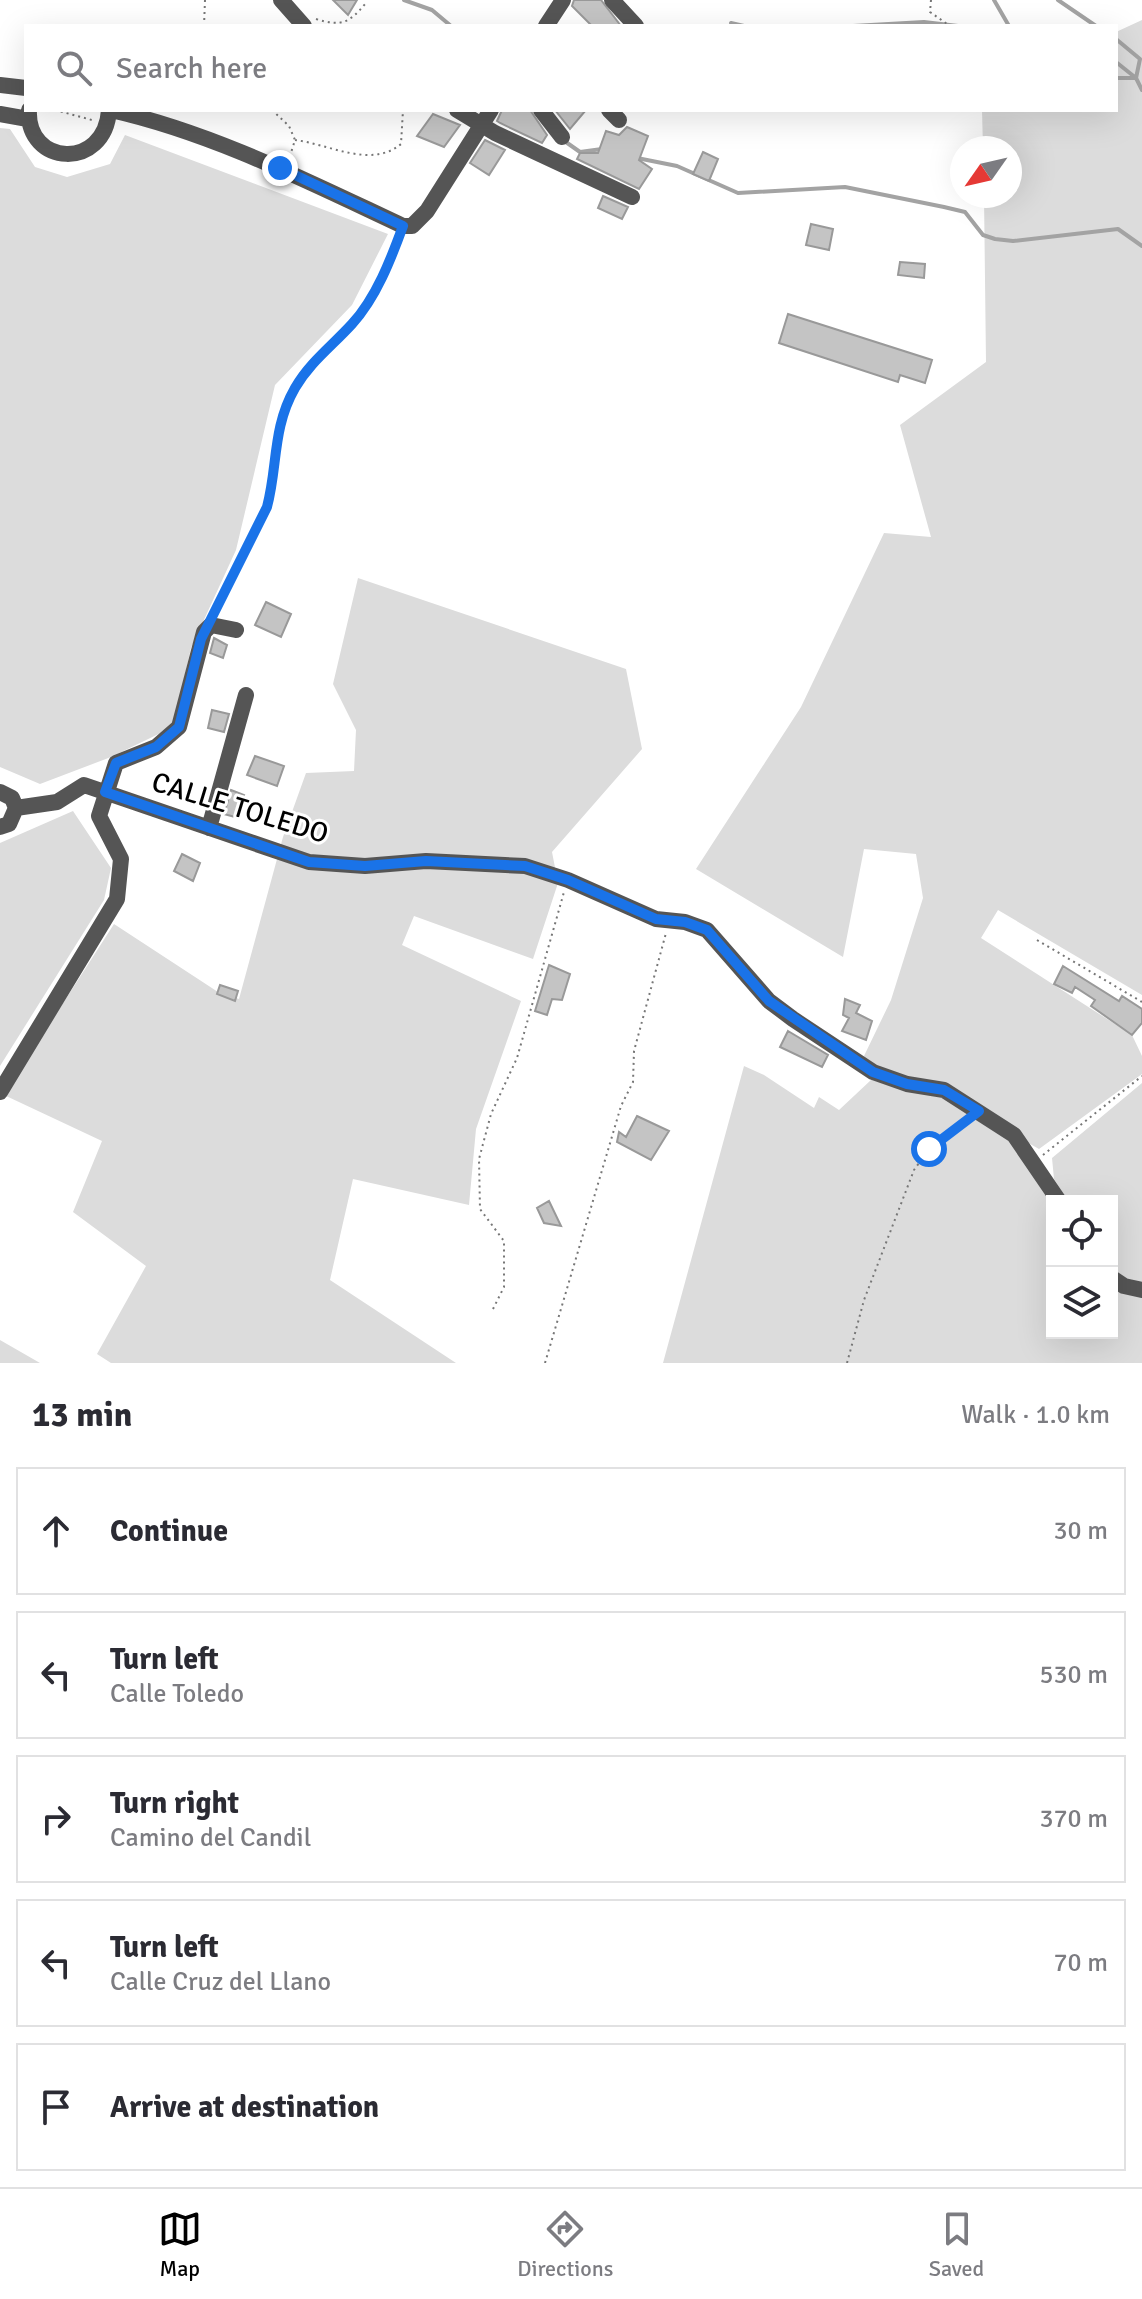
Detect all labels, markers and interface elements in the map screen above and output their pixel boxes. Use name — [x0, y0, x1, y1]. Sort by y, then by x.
search box — [24, 24, 1118, 112]
icon: search — [52, 46, 96, 90]
text: Search here — [116, 50, 267, 87]
north arrow — [950, 136, 1022, 208]
route end — [262, 150, 298, 186]
street label: CALLE TOLEDO — [148, 765, 332, 851]
route start — [911, 1131, 947, 1167]
map controls — [1046, 1195, 1118, 1339]
button: locate — [1046, 1195, 1118, 1267]
button: layers — [1046, 1267, 1118, 1339]
text: 13 min — [32, 1394, 132, 1436]
text: Walk · 1.0 km — [961, 1399, 1110, 1431]
icon: ahead — [34, 1509, 78, 1553]
text: Continue — [110, 1513, 228, 1550]
text: 30 m — [1053, 1515, 1108, 1547]
text: Turn left — [110, 1641, 219, 1678]
icon: left — [34, 1653, 78, 1697]
text: 530 m — [1039, 1659, 1108, 1691]
text: Calle Toledo — [110, 1678, 244, 1710]
text: Turn right — [110, 1785, 239, 1822]
icon: right — [34, 1797, 78, 1841]
text: 370 m — [1039, 1803, 1108, 1835]
text: Camino del Candil — [110, 1822, 311, 1854]
text: Turn left — [110, 1929, 219, 1966]
icon: left — [34, 1941, 78, 1985]
text: 70 m — [1053, 1947, 1108, 1979]
text: Calle Cruz del Llano — [110, 1966, 331, 1998]
icon: arrive — [34, 2085, 78, 2129]
text: Arrive at destination — [110, 2089, 379, 2126]
tab: Map — [158, 2207, 202, 2282]
tab: Directions — [517, 2207, 613, 2282]
tab: Saved — [929, 2207, 984, 2282]

